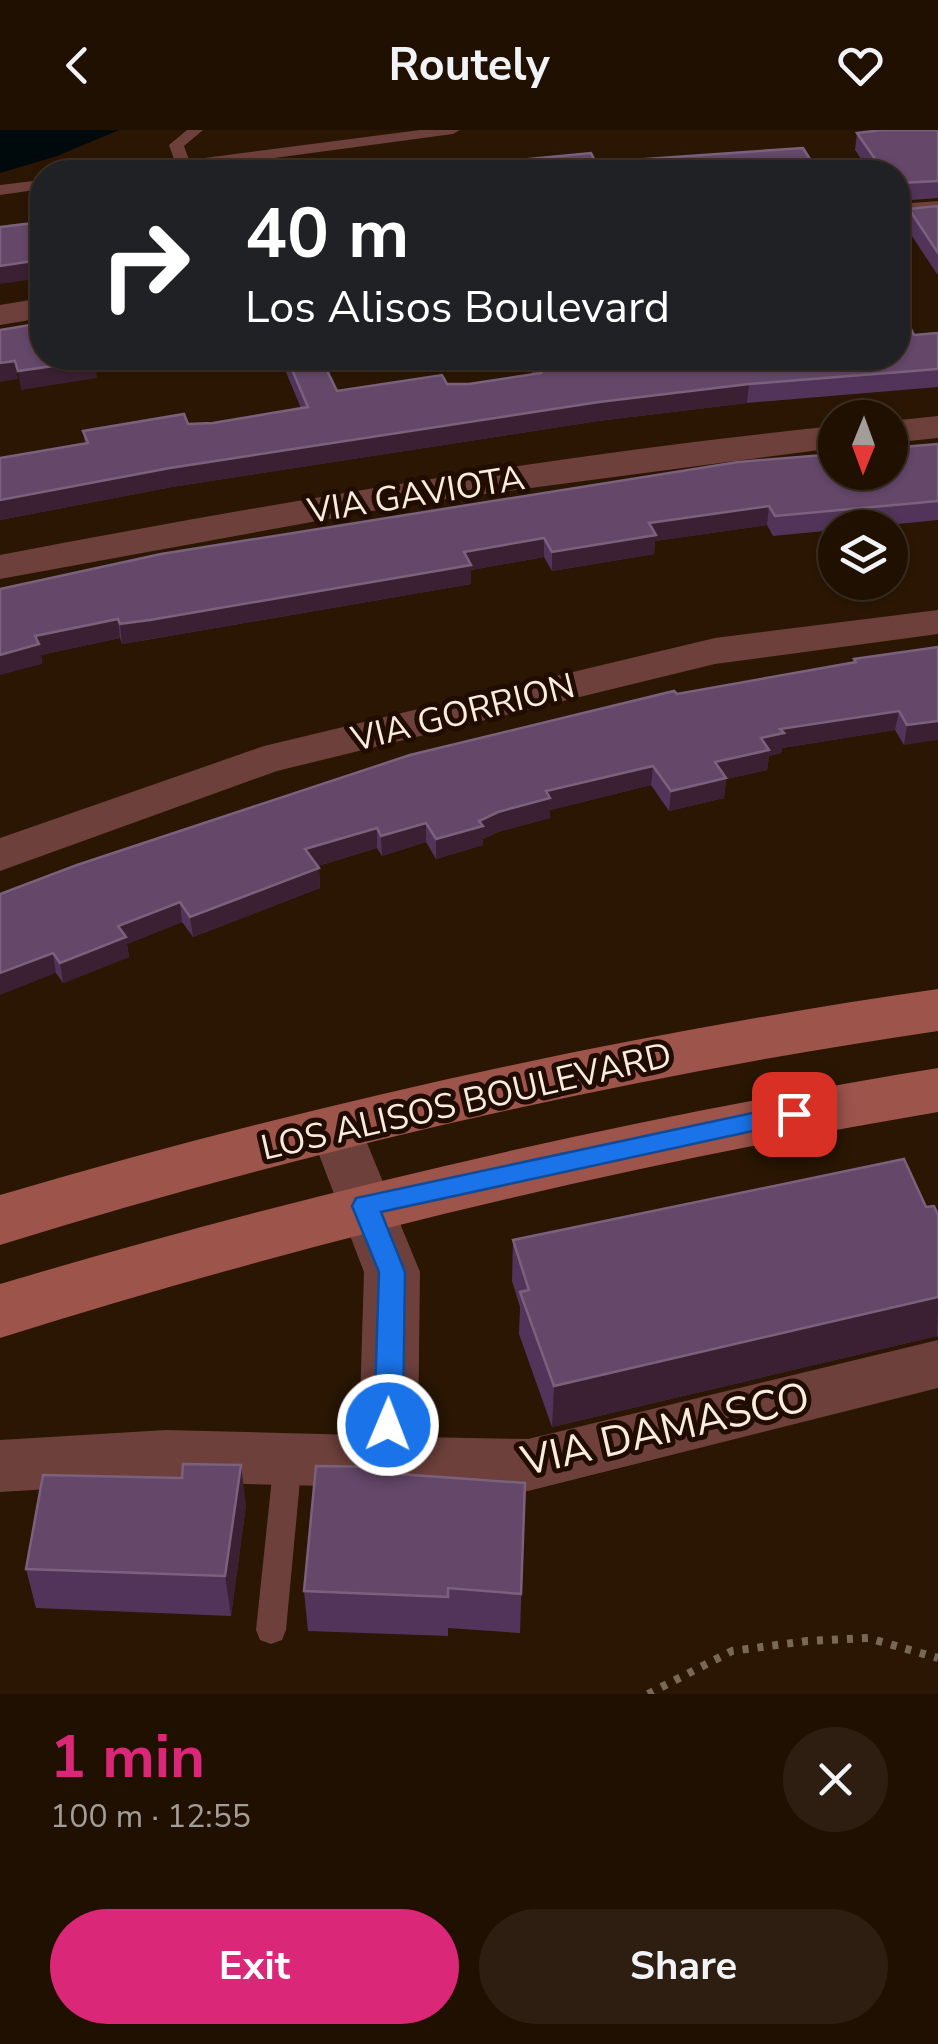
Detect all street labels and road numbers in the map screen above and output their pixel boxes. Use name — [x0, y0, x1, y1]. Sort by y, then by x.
street label: VIA GAVIOTA — [303, 454, 528, 535]
street label: VIA GORRION — [346, 662, 580, 763]
street label: LOS ALISOS BOULEVARD — [256, 1031, 676, 1172]
street label: VIA DAMASCO — [515, 1369, 815, 1491]

